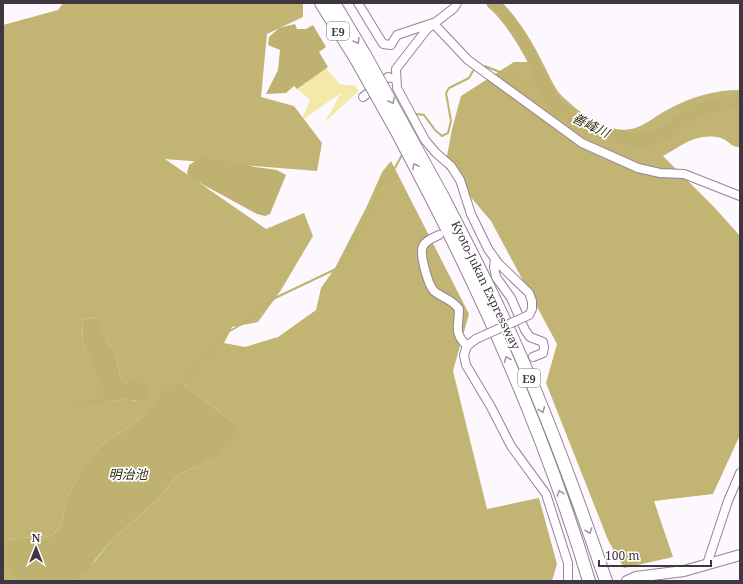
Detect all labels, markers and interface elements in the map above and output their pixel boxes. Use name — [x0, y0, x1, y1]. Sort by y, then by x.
road number: E9 — [327, 22, 349, 40]
one-way arrow — [352, 37, 359, 44]
one-way arrow — [387, 97, 394, 104]
water label: 善峰川 — [570, 108, 614, 143]
one-way arrow — [413, 163, 420, 171]
street label: Kyoto-Jukan Expressway — [447, 218, 525, 352]
one-way arrow — [504, 355, 512, 363]
road number: E9 — [518, 369, 540, 387]
one-way arrow — [538, 406, 546, 413]
water label: 明治池 — [108, 465, 149, 483]
one-way arrow — [556, 489, 565, 496]
one-way arrow — [584, 527, 593, 534]
north arrow — [16, 528, 56, 568]
text: N — [32, 530, 41, 545]
scale bar — [599, 542, 711, 568]
text: 100 m — [605, 547, 640, 564]

